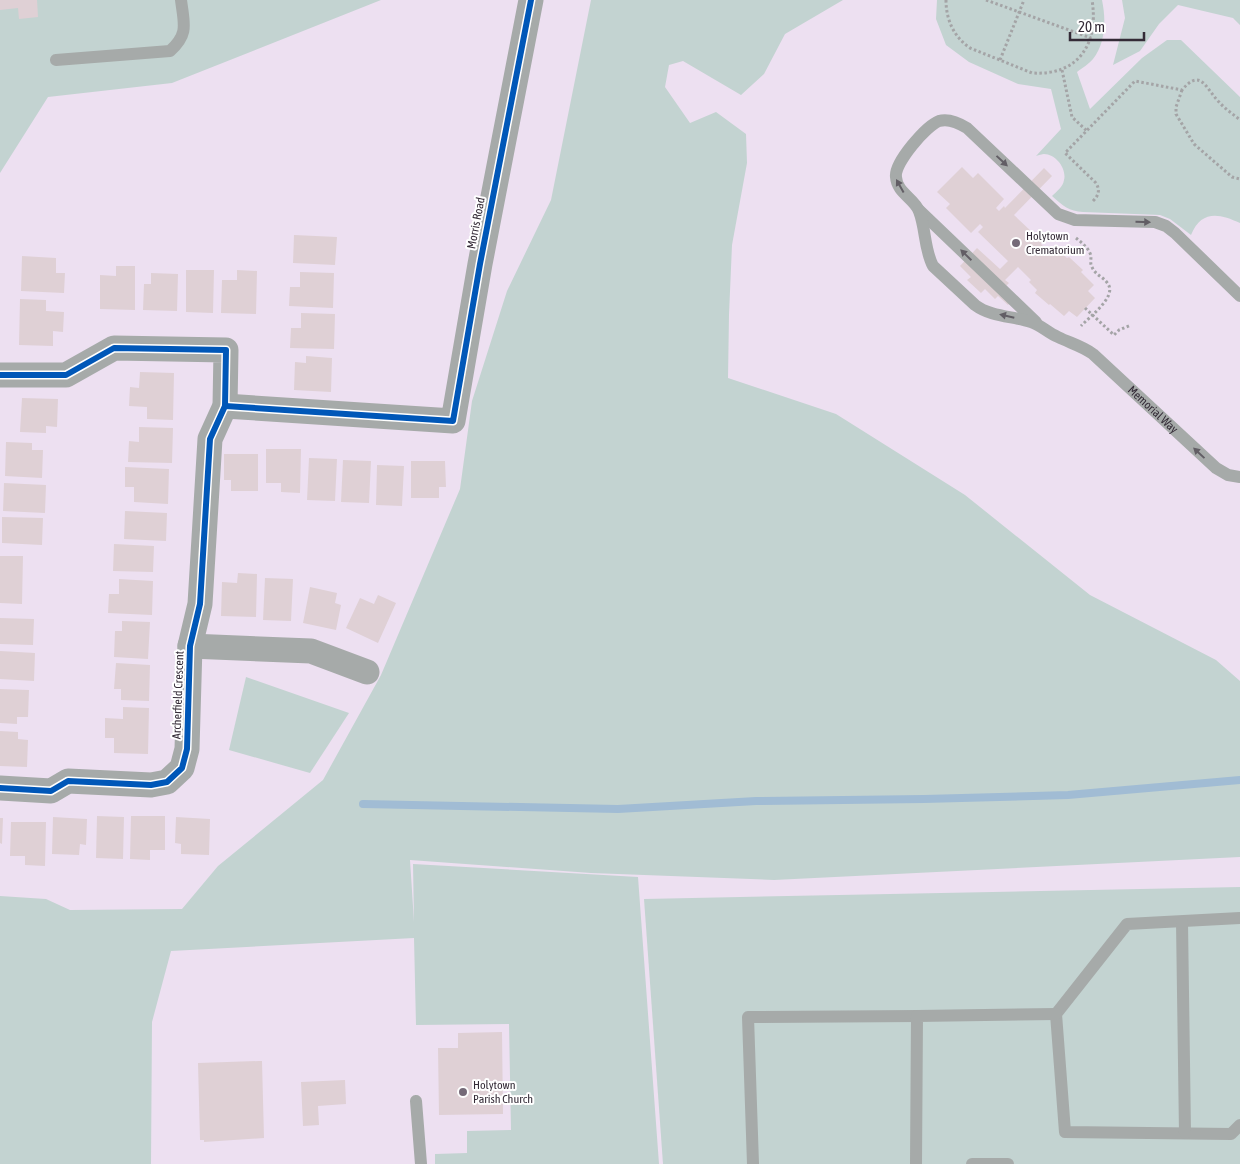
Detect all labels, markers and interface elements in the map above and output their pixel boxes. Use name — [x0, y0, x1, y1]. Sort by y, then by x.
scale bar — [1070, 10, 1144, 42]
text: 20 m — [1078, 18, 1105, 35]
one-way arrow — [996, 155, 1008, 167]
one-way arrow — [896, 179, 904, 194]
street label: Morris Road — [464, 196, 488, 250]
one-way arrow — [1135, 218, 1151, 226]
place label: Holytown Crematorium — [1026, 229, 1084, 257]
marker: Holytown Crematorium — [1010, 237, 1022, 249]
one-way arrow — [961, 249, 973, 261]
one-way arrow — [999, 312, 1014, 320]
street label: Memorial Way — [1125, 383, 1181, 436]
one-way arrow — [1193, 447, 1205, 459]
street label: Archerfield Crescent — [169, 650, 187, 739]
place label: Holytown Parish Church — [473, 1078, 533, 1106]
marker: Holytown Parish Church — [457, 1086, 469, 1098]

